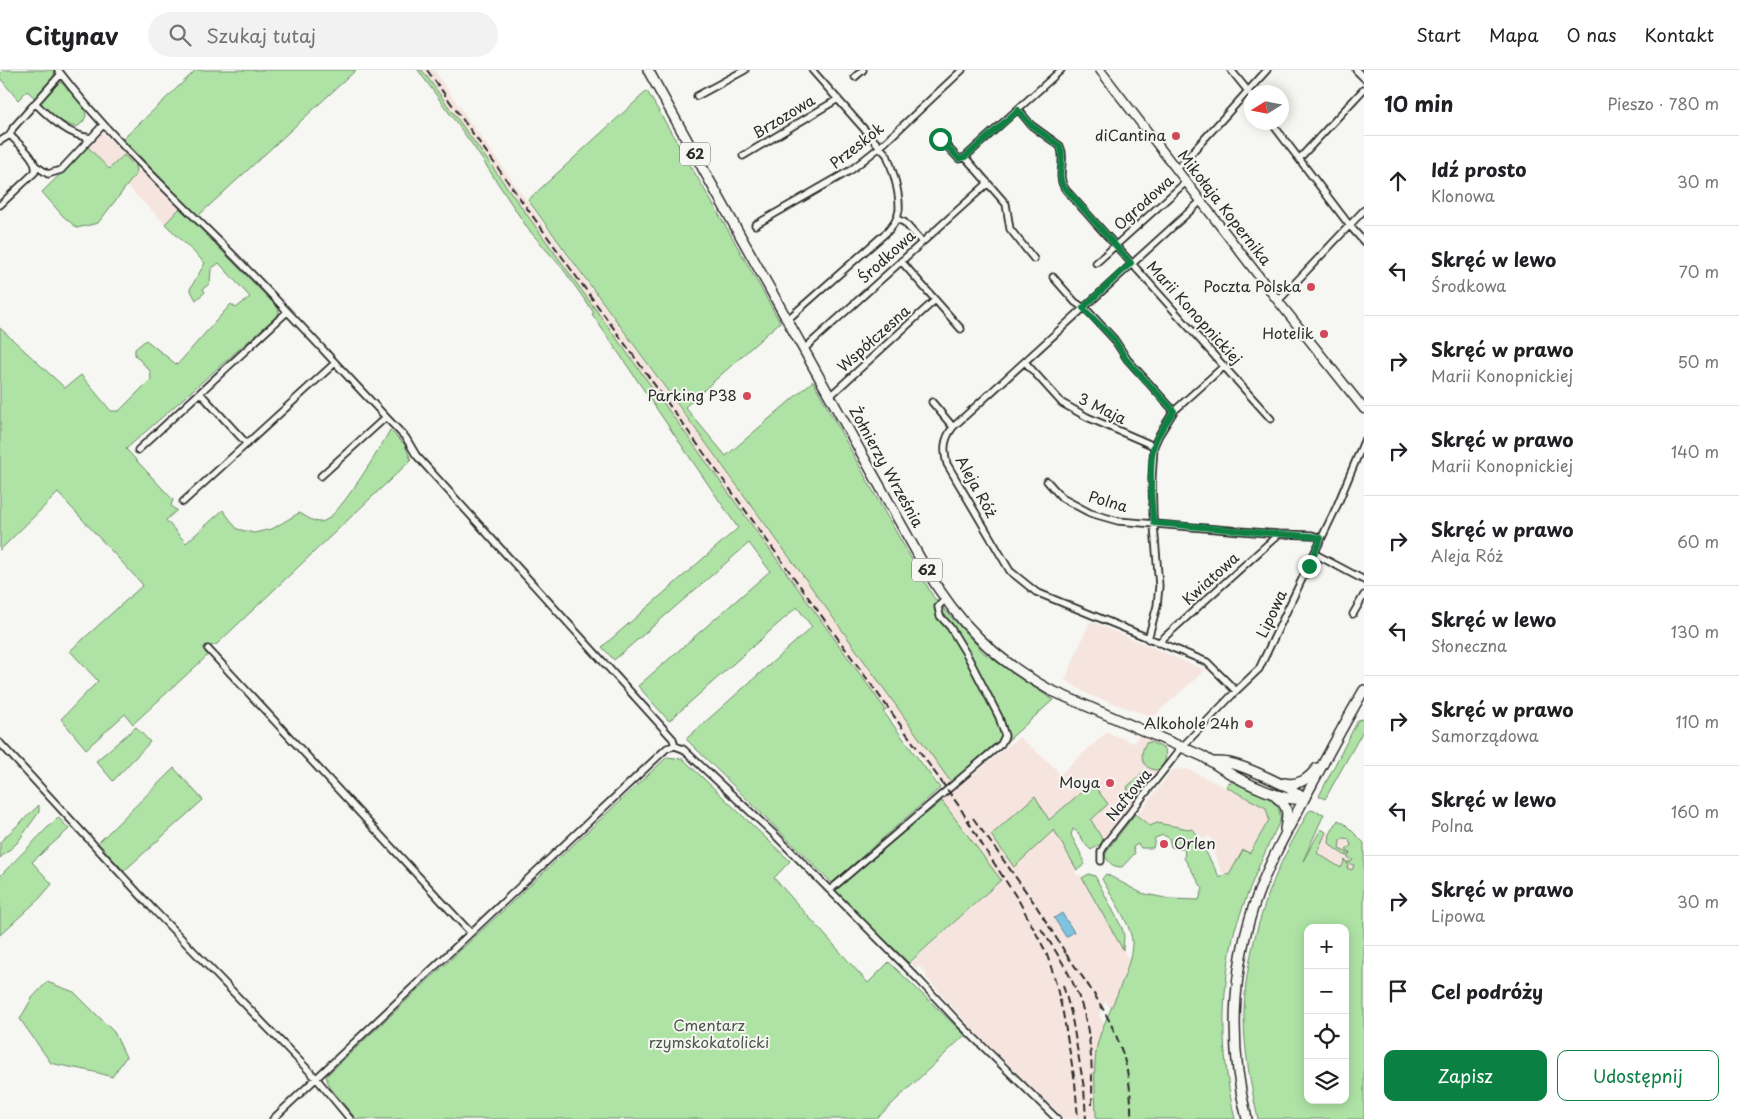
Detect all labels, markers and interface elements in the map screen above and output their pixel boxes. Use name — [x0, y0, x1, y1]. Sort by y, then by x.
search box — [148, 12, 498, 57]
text: Citynav — [25, 17, 118, 53]
icon: search — [166, 21, 194, 49]
text: Szukaj tutaj — [206, 21, 316, 49]
text: Start — [1416, 21, 1461, 48]
text: Mapa — [1489, 21, 1538, 48]
text: O nas — [1566, 21, 1616, 48]
text: Kontakt — [1644, 21, 1714, 48]
north arrow — [1244, 85, 1289, 130]
text: 10 min — [1384, 87, 1454, 119]
street label: Brzozowa — [748, 88, 820, 143]
text: Pieszo · 780 m — [1607, 91, 1719, 115]
street label: Przeskok — [824, 116, 888, 173]
place label: diCantina — [1095, 123, 1167, 146]
route start — [929, 128, 952, 151]
marker: diCantina — [1170, 130, 1182, 142]
road number: 62 — [680, 142, 710, 166]
street label: Mikołaja Kopernika — [1173, 144, 1278, 270]
text: Idź prosto — [1431, 155, 1527, 183]
icon: ahead — [1384, 167, 1412, 195]
street label: Ogrodowa — [1108, 168, 1178, 235]
text: 30 m — [1677, 169, 1719, 193]
text: Klonowa — [1431, 183, 1495, 207]
street label: Środkowa — [852, 223, 920, 288]
text: Skręć w lewo — [1431, 245, 1556, 273]
street label: Marii Konopnickiej — [1142, 255, 1248, 369]
icon: left — [1384, 257, 1412, 285]
text: 70 m — [1679, 259, 1719, 283]
text: Środkowa — [1431, 273, 1506, 297]
place label: Poczta Polska — [1204, 274, 1302, 297]
marker: Poczta Polska — [1305, 281, 1317, 293]
street label: Współczesna — [831, 298, 915, 377]
place label: Hotelik — [1262, 321, 1314, 344]
marker: Hotelik — [1318, 328, 1330, 340]
text: Skręć w prawo — [1431, 335, 1574, 363]
icon: right — [1384, 347, 1412, 375]
text: 50 m — [1678, 349, 1719, 373]
text: Marii Konopnickiej — [1431, 363, 1573, 387]
place label: Parking P38 — [647, 383, 737, 406]
street label: 3 Maja — [1075, 386, 1131, 429]
marker: Parking P38 — [741, 390, 753, 402]
street label: Żołnierzy Września — [844, 401, 931, 532]
text: Skręć w prawo — [1431, 425, 1574, 453]
icon: right — [1384, 437, 1412, 465]
text: 140 m — [1671, 439, 1719, 463]
street label: Aleja Róż — [951, 451, 1004, 522]
text: Marii Konopnickiej — [1431, 453, 1573, 477]
street label: Polna — [1086, 484, 1131, 517]
text: Skręć w prawo — [1431, 515, 1574, 543]
icon: right — [1384, 527, 1412, 555]
text: 60 m — [1677, 529, 1719, 553]
text: Aleja Róż — [1431, 543, 1503, 567]
street label: Kwiatowa — [1176, 546, 1244, 610]
route end — [1298, 555, 1321, 578]
road number: 62 — [912, 558, 942, 582]
street label: Lipowa — [1250, 585, 1292, 641]
text: Skręć w lewo — [1431, 605, 1556, 633]
icon: left — [1384, 617, 1412, 645]
text: 130 m — [1671, 619, 1719, 643]
text: Słoneczna — [1431, 633, 1507, 657]
text: Skręć w prawo — [1431, 695, 1574, 723]
icon: right — [1384, 707, 1412, 735]
text: 110 m — [1676, 709, 1719, 733]
place label: Alkohole 24h — [1144, 711, 1239, 734]
marker: Alkohole 24h — [1243, 718, 1255, 730]
text: Samorządowa — [1431, 723, 1539, 747]
street label: Naftowa — [1099, 762, 1157, 825]
place label: Moya — [1059, 770, 1101, 793]
marker: Moya — [1104, 777, 1116, 789]
text: Skręć w lewo — [1431, 785, 1556, 813]
icon: left — [1384, 797, 1412, 825]
text: 160 m — [1671, 799, 1719, 823]
text: Polna — [1431, 813, 1473, 837]
place label: Orlen — [1174, 831, 1216, 854]
marker: Orlen — [1158, 838, 1170, 850]
text: Skręć w prawo — [1431, 875, 1574, 903]
icon: right — [1384, 887, 1412, 915]
text: 30 m — [1677, 889, 1719, 913]
text: Lipowa — [1431, 903, 1485, 927]
map controls — [1304, 924, 1349, 1104]
button: + — [1304, 924, 1349, 969]
button: − — [1304, 969, 1349, 1014]
icon: arrive — [1384, 977, 1412, 1005]
text: Cel podróży — [1431, 977, 1543, 1005]
park label: Cmentarz rzymskokatolicki — [649, 1013, 769, 1053]
button: locate — [1304, 1014, 1349, 1059]
button: Zapisz — [1384, 1050, 1547, 1101]
button: Udostępnij — [1557, 1050, 1719, 1101]
button: layers — [1304, 1059, 1349, 1104]

